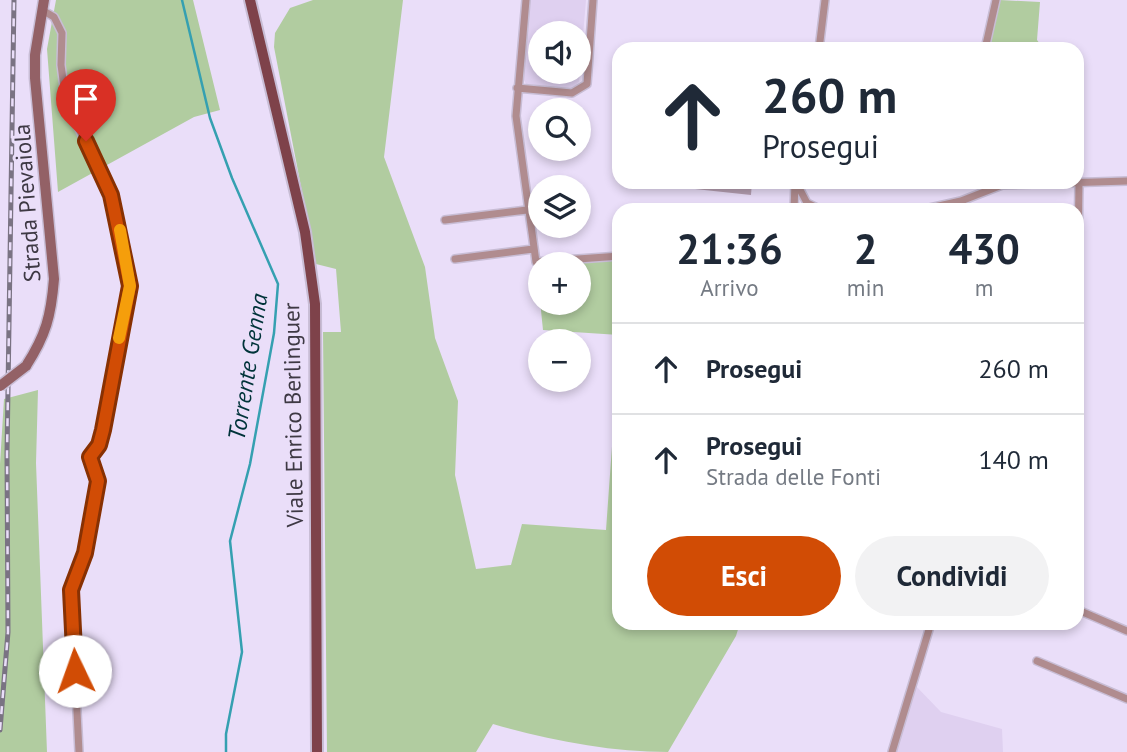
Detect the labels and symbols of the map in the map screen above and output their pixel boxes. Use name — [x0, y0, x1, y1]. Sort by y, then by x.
pin — [56, 69, 116, 141]
street label: Strada Pievaiola — [7, 123, 46, 283]
water label: Torrente Genna — [221, 291, 274, 443]
street label: Viale Enrico Berlinguer — [276, 302, 309, 529]
position arrow — [38, 634, 112, 708]

